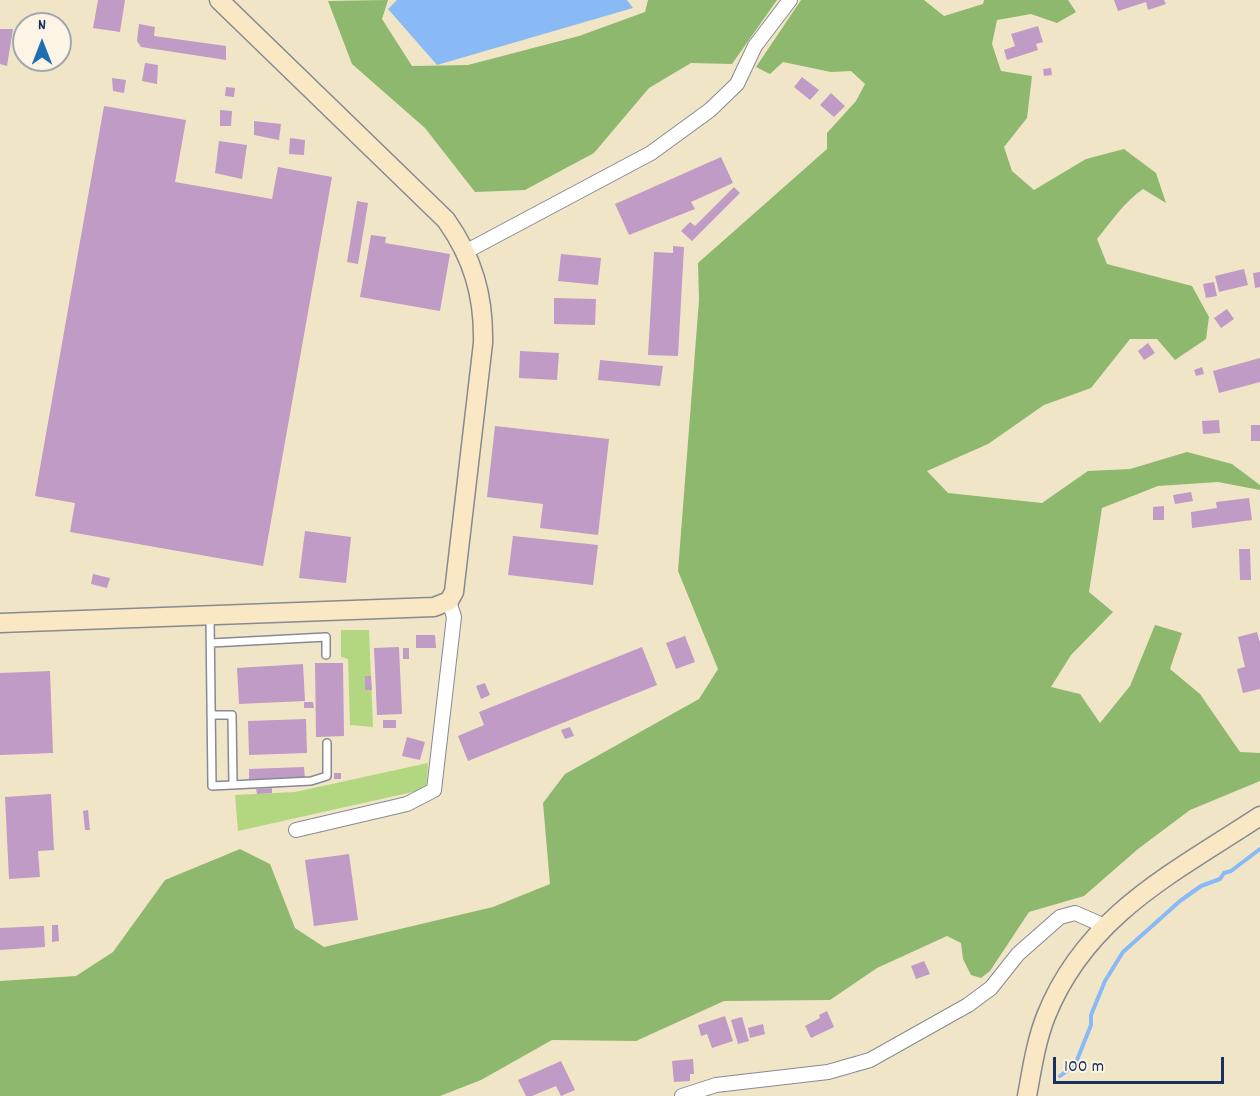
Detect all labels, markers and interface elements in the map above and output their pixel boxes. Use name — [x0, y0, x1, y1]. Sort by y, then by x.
north arrow — [12, 12, 72, 72]
text: N — [38, 14, 46, 37]
scale bar — [1056, 1045, 1227, 1083]
text: 100 m — [1064, 1055, 1104, 1080]

